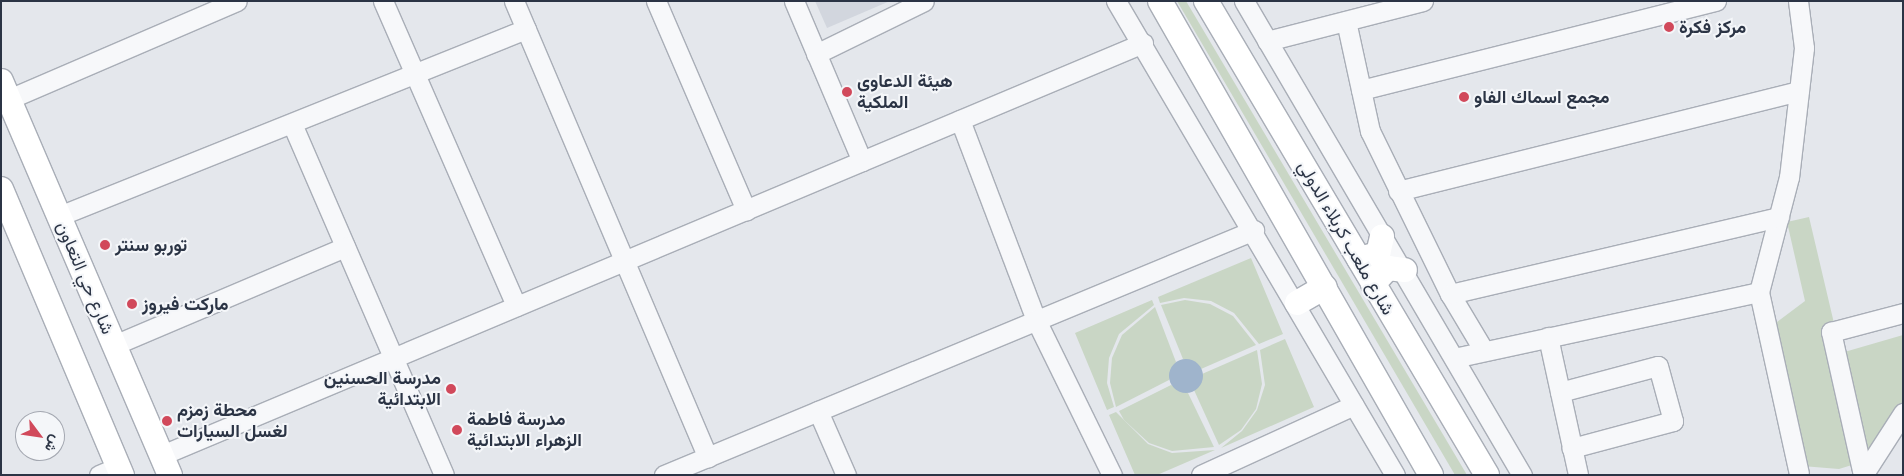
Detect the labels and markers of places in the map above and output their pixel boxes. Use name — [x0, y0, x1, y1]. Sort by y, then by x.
place label: مركز فكرة — [1679, 16, 1746, 38]
marker: مركز فكرة — [1663, 21, 1675, 33]
place label: هيئة الدعاوى الملكية — [857, 71, 953, 114]
marker: هيئة الدعاوى الملكية — [841, 86, 853, 98]
place label: مجمع اسماك الفاو — [1474, 86, 1610, 108]
marker: مجمع اسماك الفاو — [1458, 91, 1470, 103]
place label: توربو سنتر — [115, 234, 187, 256]
marker: توربو سنتر — [99, 239, 111, 251]
place label: ماركت فيروز — [142, 293, 229, 315]
marker: ماركت فيروز — [126, 298, 138, 310]
place label: مدرسة الحسنين الابتدائية — [324, 368, 441, 410]
marker: مدرسة الحسنين الابتدائية — [445, 383, 457, 395]
place label: محطة زمزم لغسل السيارات — [177, 400, 288, 442]
place label: مدرسة فاطمة الزهراء الابتدائية — [467, 409, 582, 452]
marker: محطة زمزم لغسل السيارات — [161, 415, 173, 427]
marker: مدرسة فاطمة الزهراء الابتدائية — [451, 424, 463, 436]

